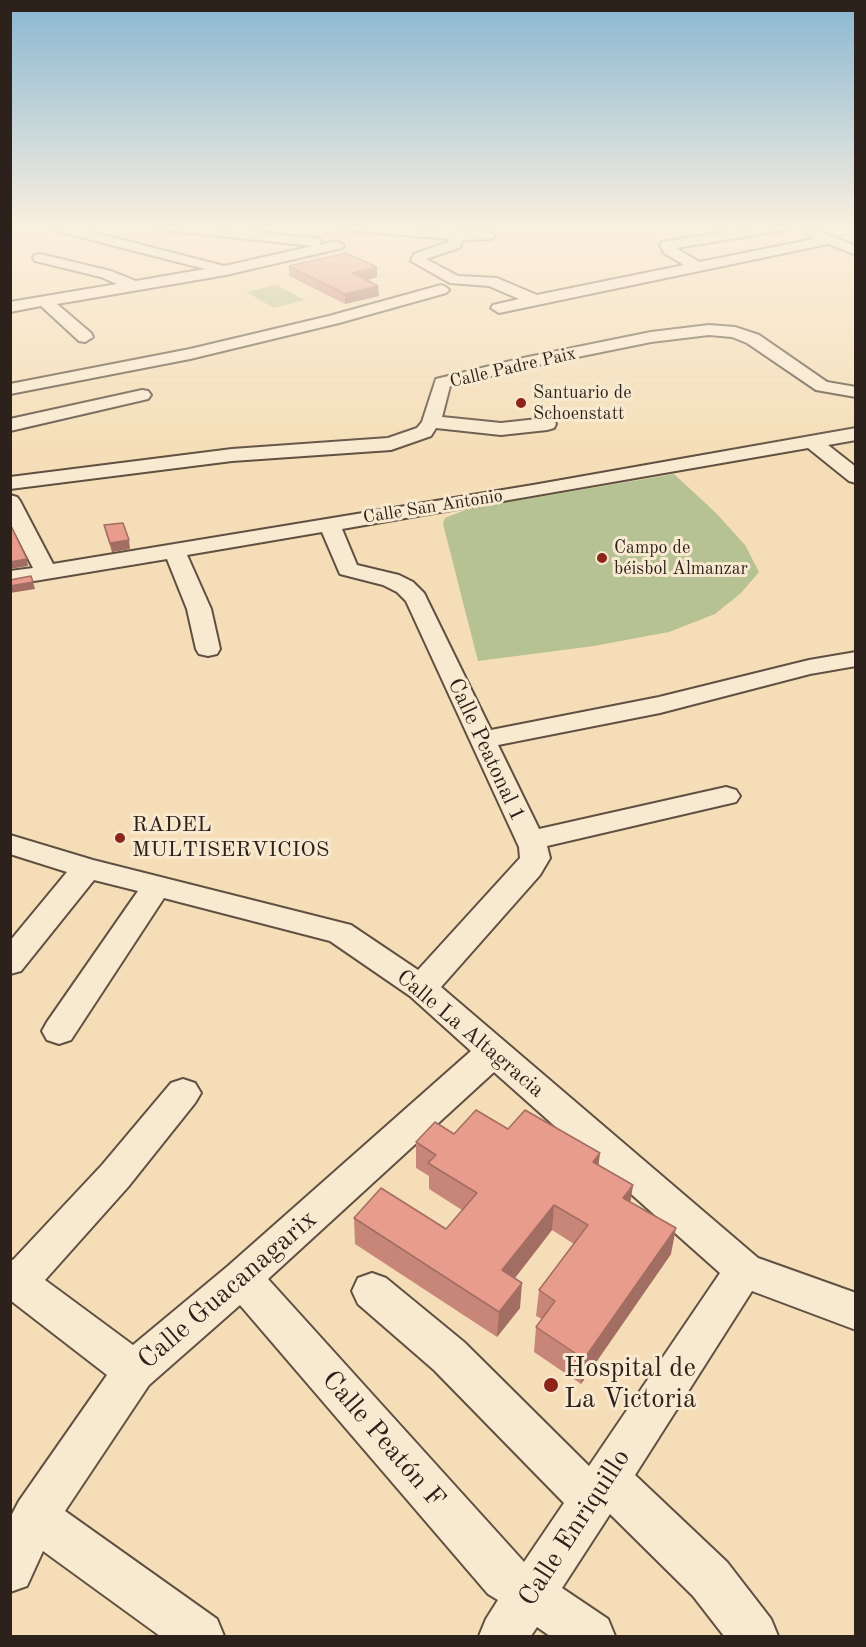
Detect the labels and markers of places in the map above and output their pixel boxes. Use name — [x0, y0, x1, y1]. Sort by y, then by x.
place label: Santuario de Schoenstatt — [533, 382, 631, 424]
marker: Santuario de Schoenstatt — [514, 396, 528, 410]
place label: Campo de béisbol Almanzar — [614, 537, 748, 580]
marker: Campo de béisbol Almanzar — [595, 551, 609, 565]
place label: RADEL MULTISERVICIOS — [132, 812, 329, 864]
marker: RADEL MULTISERVICIOS — [113, 831, 127, 845]
place label: Hospital de La Victoria — [564, 1353, 696, 1416]
marker: Hospital de La Victoria — [542, 1376, 560, 1394]

